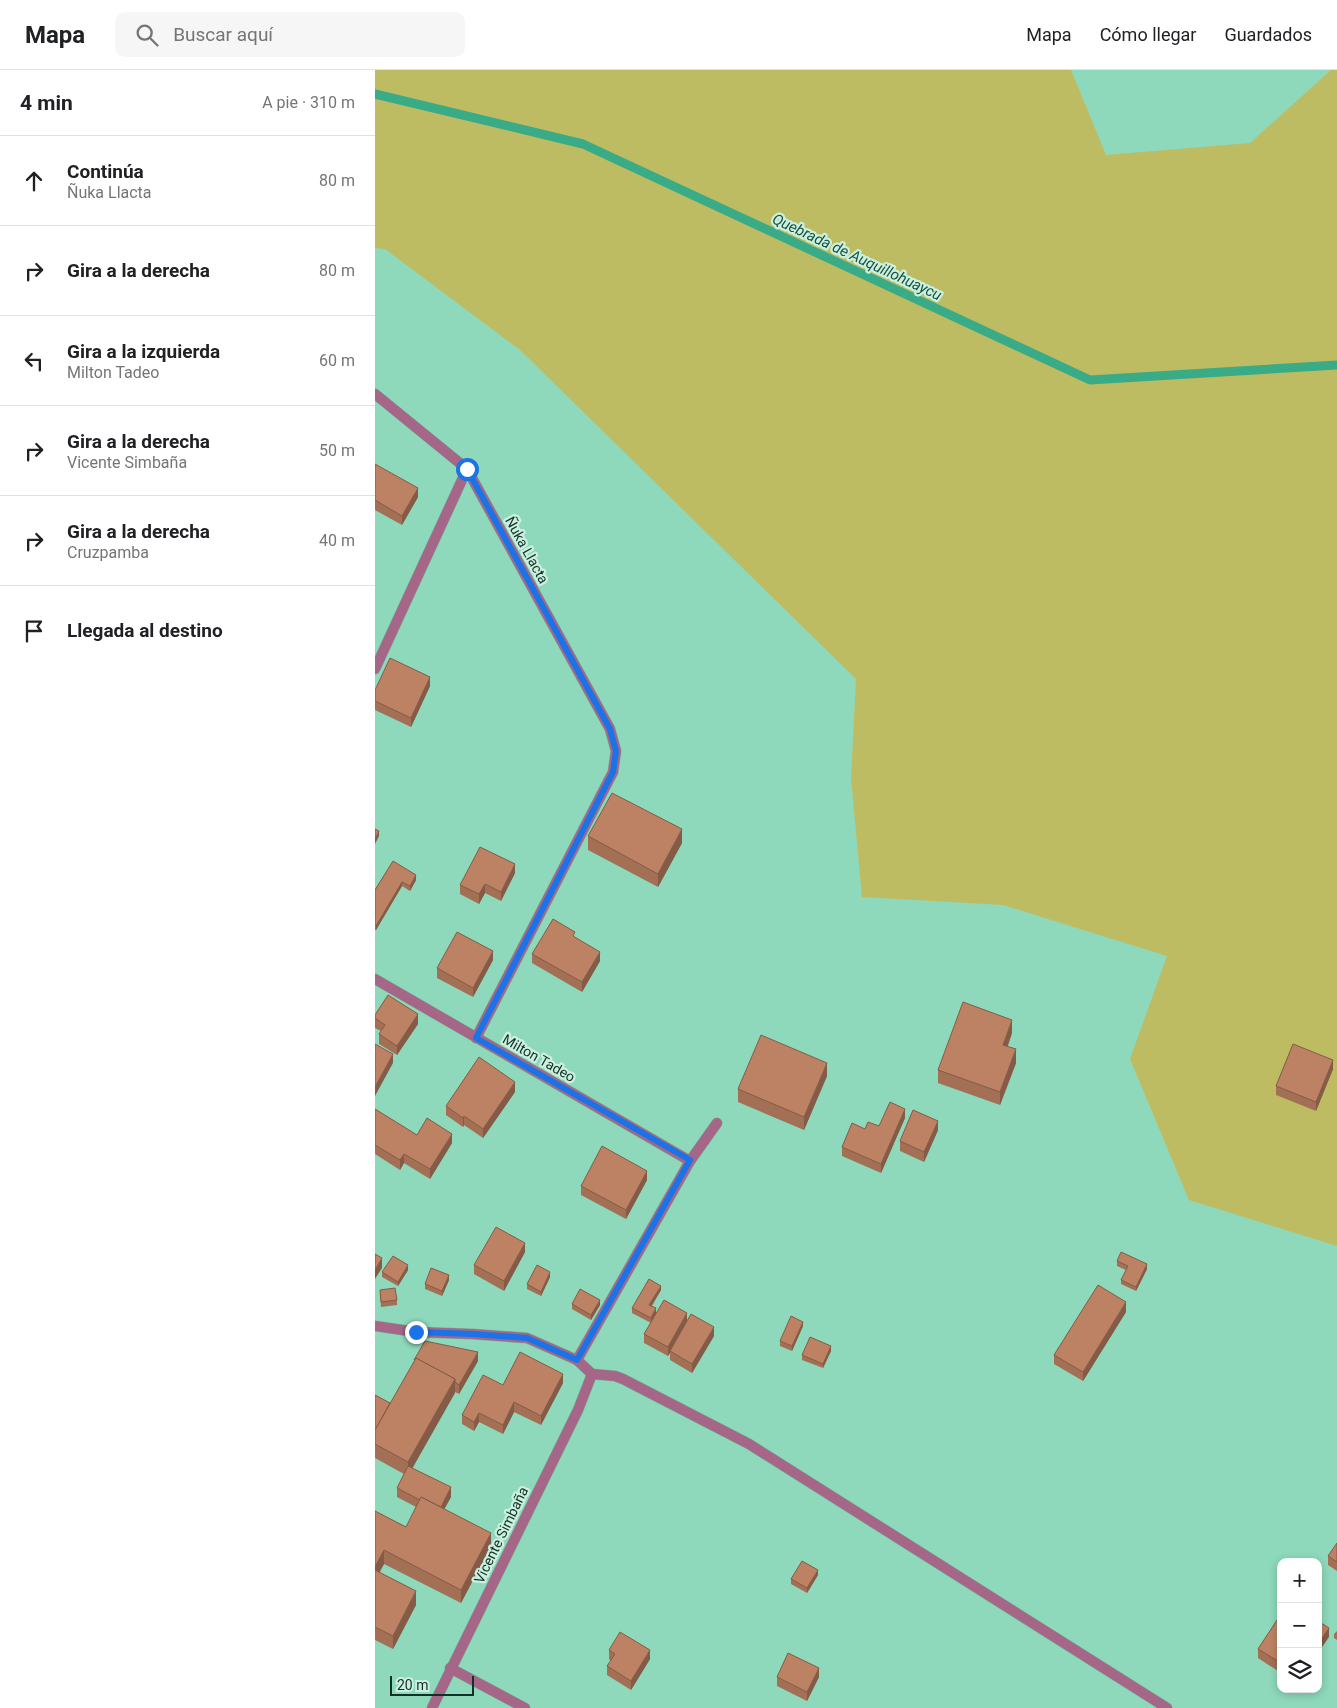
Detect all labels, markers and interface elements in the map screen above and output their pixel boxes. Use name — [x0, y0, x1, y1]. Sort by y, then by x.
search box — [115, 12, 465, 57]
text: Mapa — [25, 21, 85, 49]
icon: search — [133, 21, 161, 49]
text: Buscar aquí — [173, 23, 273, 46]
text: Mapa — [1026, 24, 1072, 45]
text: Cómo llegar — [1100, 24, 1196, 45]
text: Guardados — [1224, 24, 1312, 45]
text: 4 min — [20, 91, 73, 115]
text: A pie · 310 m — [262, 93, 355, 112]
text: Continúa — [67, 160, 144, 183]
icon: ahead — [20, 167, 48, 195]
text: 80 m — [319, 171, 355, 190]
text: Ñuka Llacta — [67, 183, 152, 202]
water label: Quebrada de Auquillohuaycu — [769, 210, 945, 304]
icon: right — [20, 257, 48, 285]
text: Gira a la derecha — [67, 259, 210, 282]
text: 80 m — [319, 261, 355, 280]
text: Gira a la izquierda — [67, 340, 220, 363]
icon: left — [20, 347, 48, 375]
text: 60 m — [319, 351, 355, 370]
text: Milton Tadeo — [67, 363, 159, 382]
text: Gira a la derecha — [67, 430, 210, 453]
icon: right — [20, 437, 48, 465]
text: 50 m — [319, 441, 355, 460]
text: Vicente Simbaña — [67, 453, 187, 472]
route start — [456, 458, 479, 481]
street label: Ñuka Llacta — [502, 513, 553, 586]
text: Gira a la derecha — [67, 520, 210, 543]
icon: right — [20, 527, 48, 555]
text: 40 m — [319, 531, 355, 550]
text: Cruzpamba — [67, 543, 149, 562]
icon: arrive — [20, 617, 48, 645]
text: Llegada al destino — [67, 619, 223, 642]
street label: Milton Tadeo — [500, 1031, 578, 1085]
route end — [405, 1321, 428, 1344]
street label: Vicente Simbaña — [471, 1484, 531, 1586]
map controls — [1277, 1558, 1322, 1693]
button: + — [1277, 1558, 1322, 1603]
button: − — [1277, 1603, 1322, 1648]
button: layers — [1277, 1648, 1322, 1693]
scale bar — [390, 1673, 474, 1696]
text: 20 m — [397, 1677, 429, 1693]

